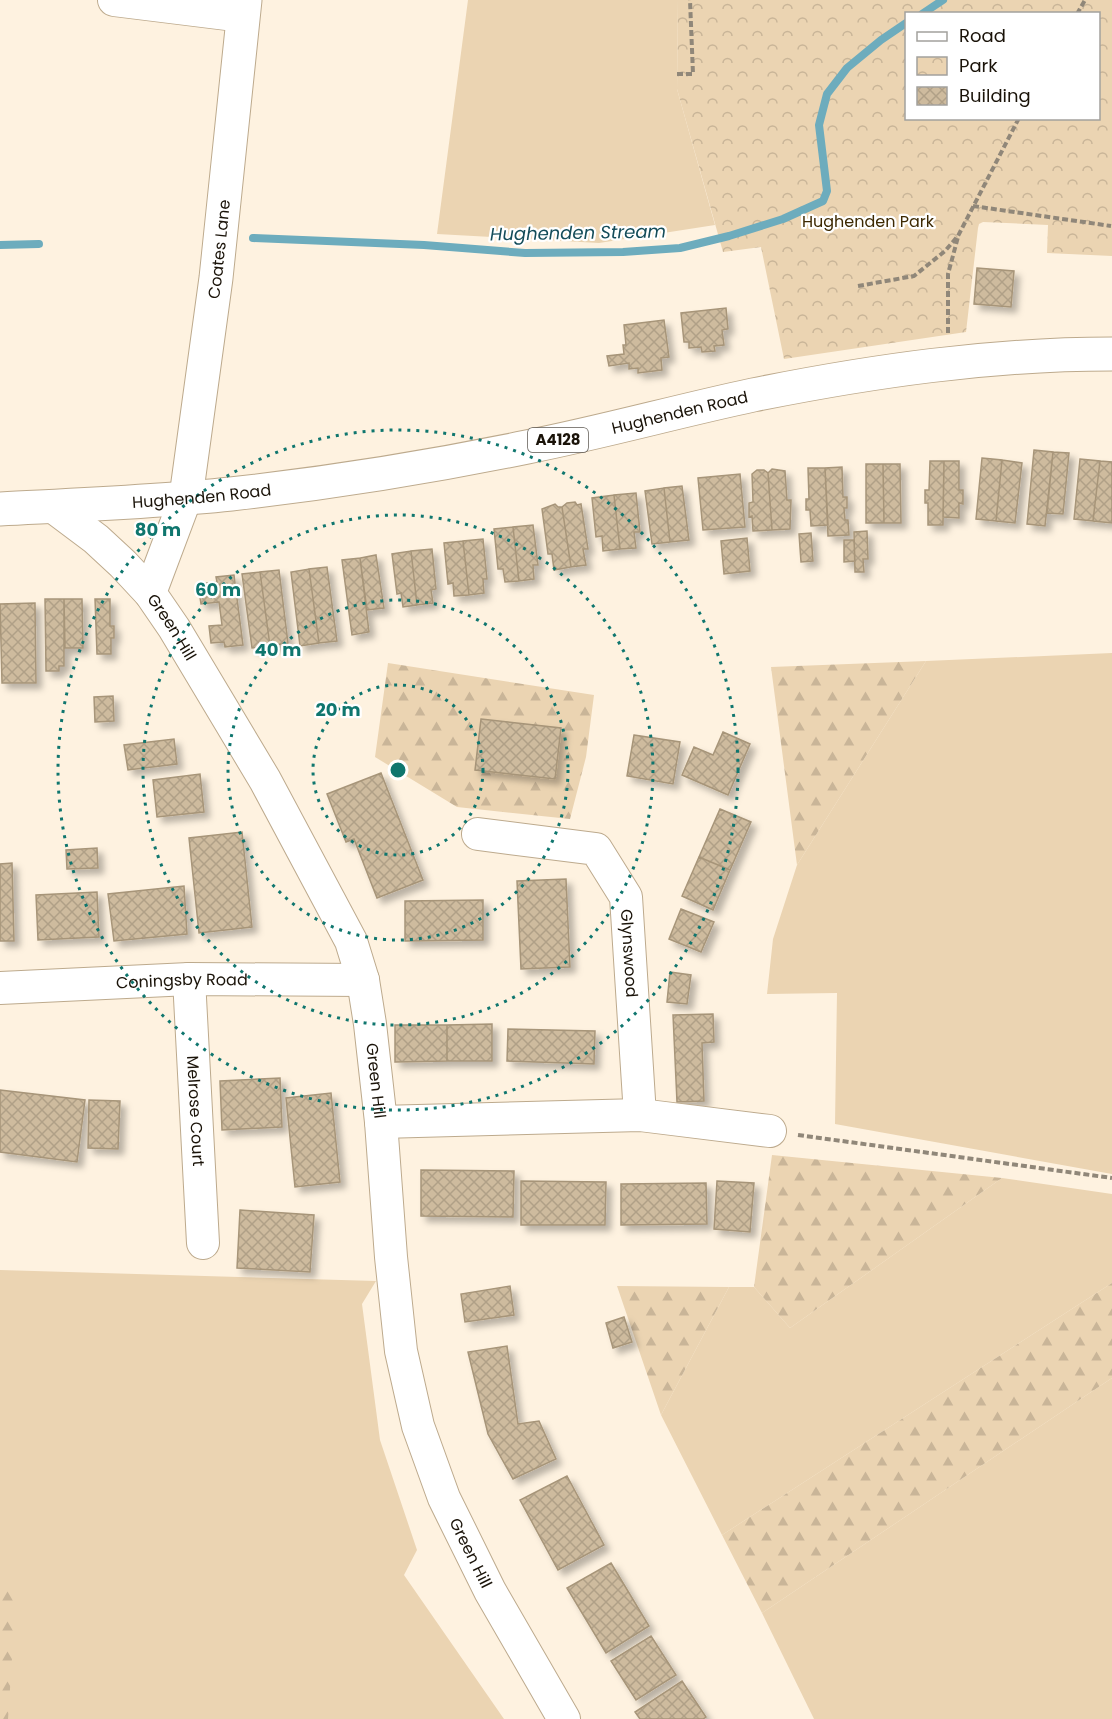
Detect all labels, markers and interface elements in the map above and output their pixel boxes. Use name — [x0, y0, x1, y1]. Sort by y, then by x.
legend — [905, 12, 1100, 120]
text: Road — [959, 23, 1006, 48]
text: Park — [959, 53, 998, 78]
text: Building — [959, 83, 1031, 108]
street label: Coates Lane — [202, 198, 236, 300]
park label: Hughenden Park — [802, 210, 935, 233]
water label: Hughenden Stream — [490, 218, 666, 247]
street label: Hughenden Road — [609, 385, 750, 440]
road number: A4128 — [528, 428, 588, 452]
street label: Hughenden Road — [131, 478, 272, 514]
text: 80 m — [135, 517, 181, 542]
text: 60 m — [195, 577, 241, 602]
street label: Green Hill — [142, 589, 202, 665]
text: 40 m — [255, 637, 301, 662]
text: 20 m — [316, 697, 360, 722]
centre of rings — [388, 760, 408, 780]
street label: Glynswood — [615, 908, 643, 998]
street label: Coningsby Road — [115, 968, 248, 994]
street label: Green Hill — [360, 1042, 392, 1120]
street label: Melrose Court — [181, 1055, 210, 1167]
street label: Green Hill — [444, 1514, 498, 1592]

